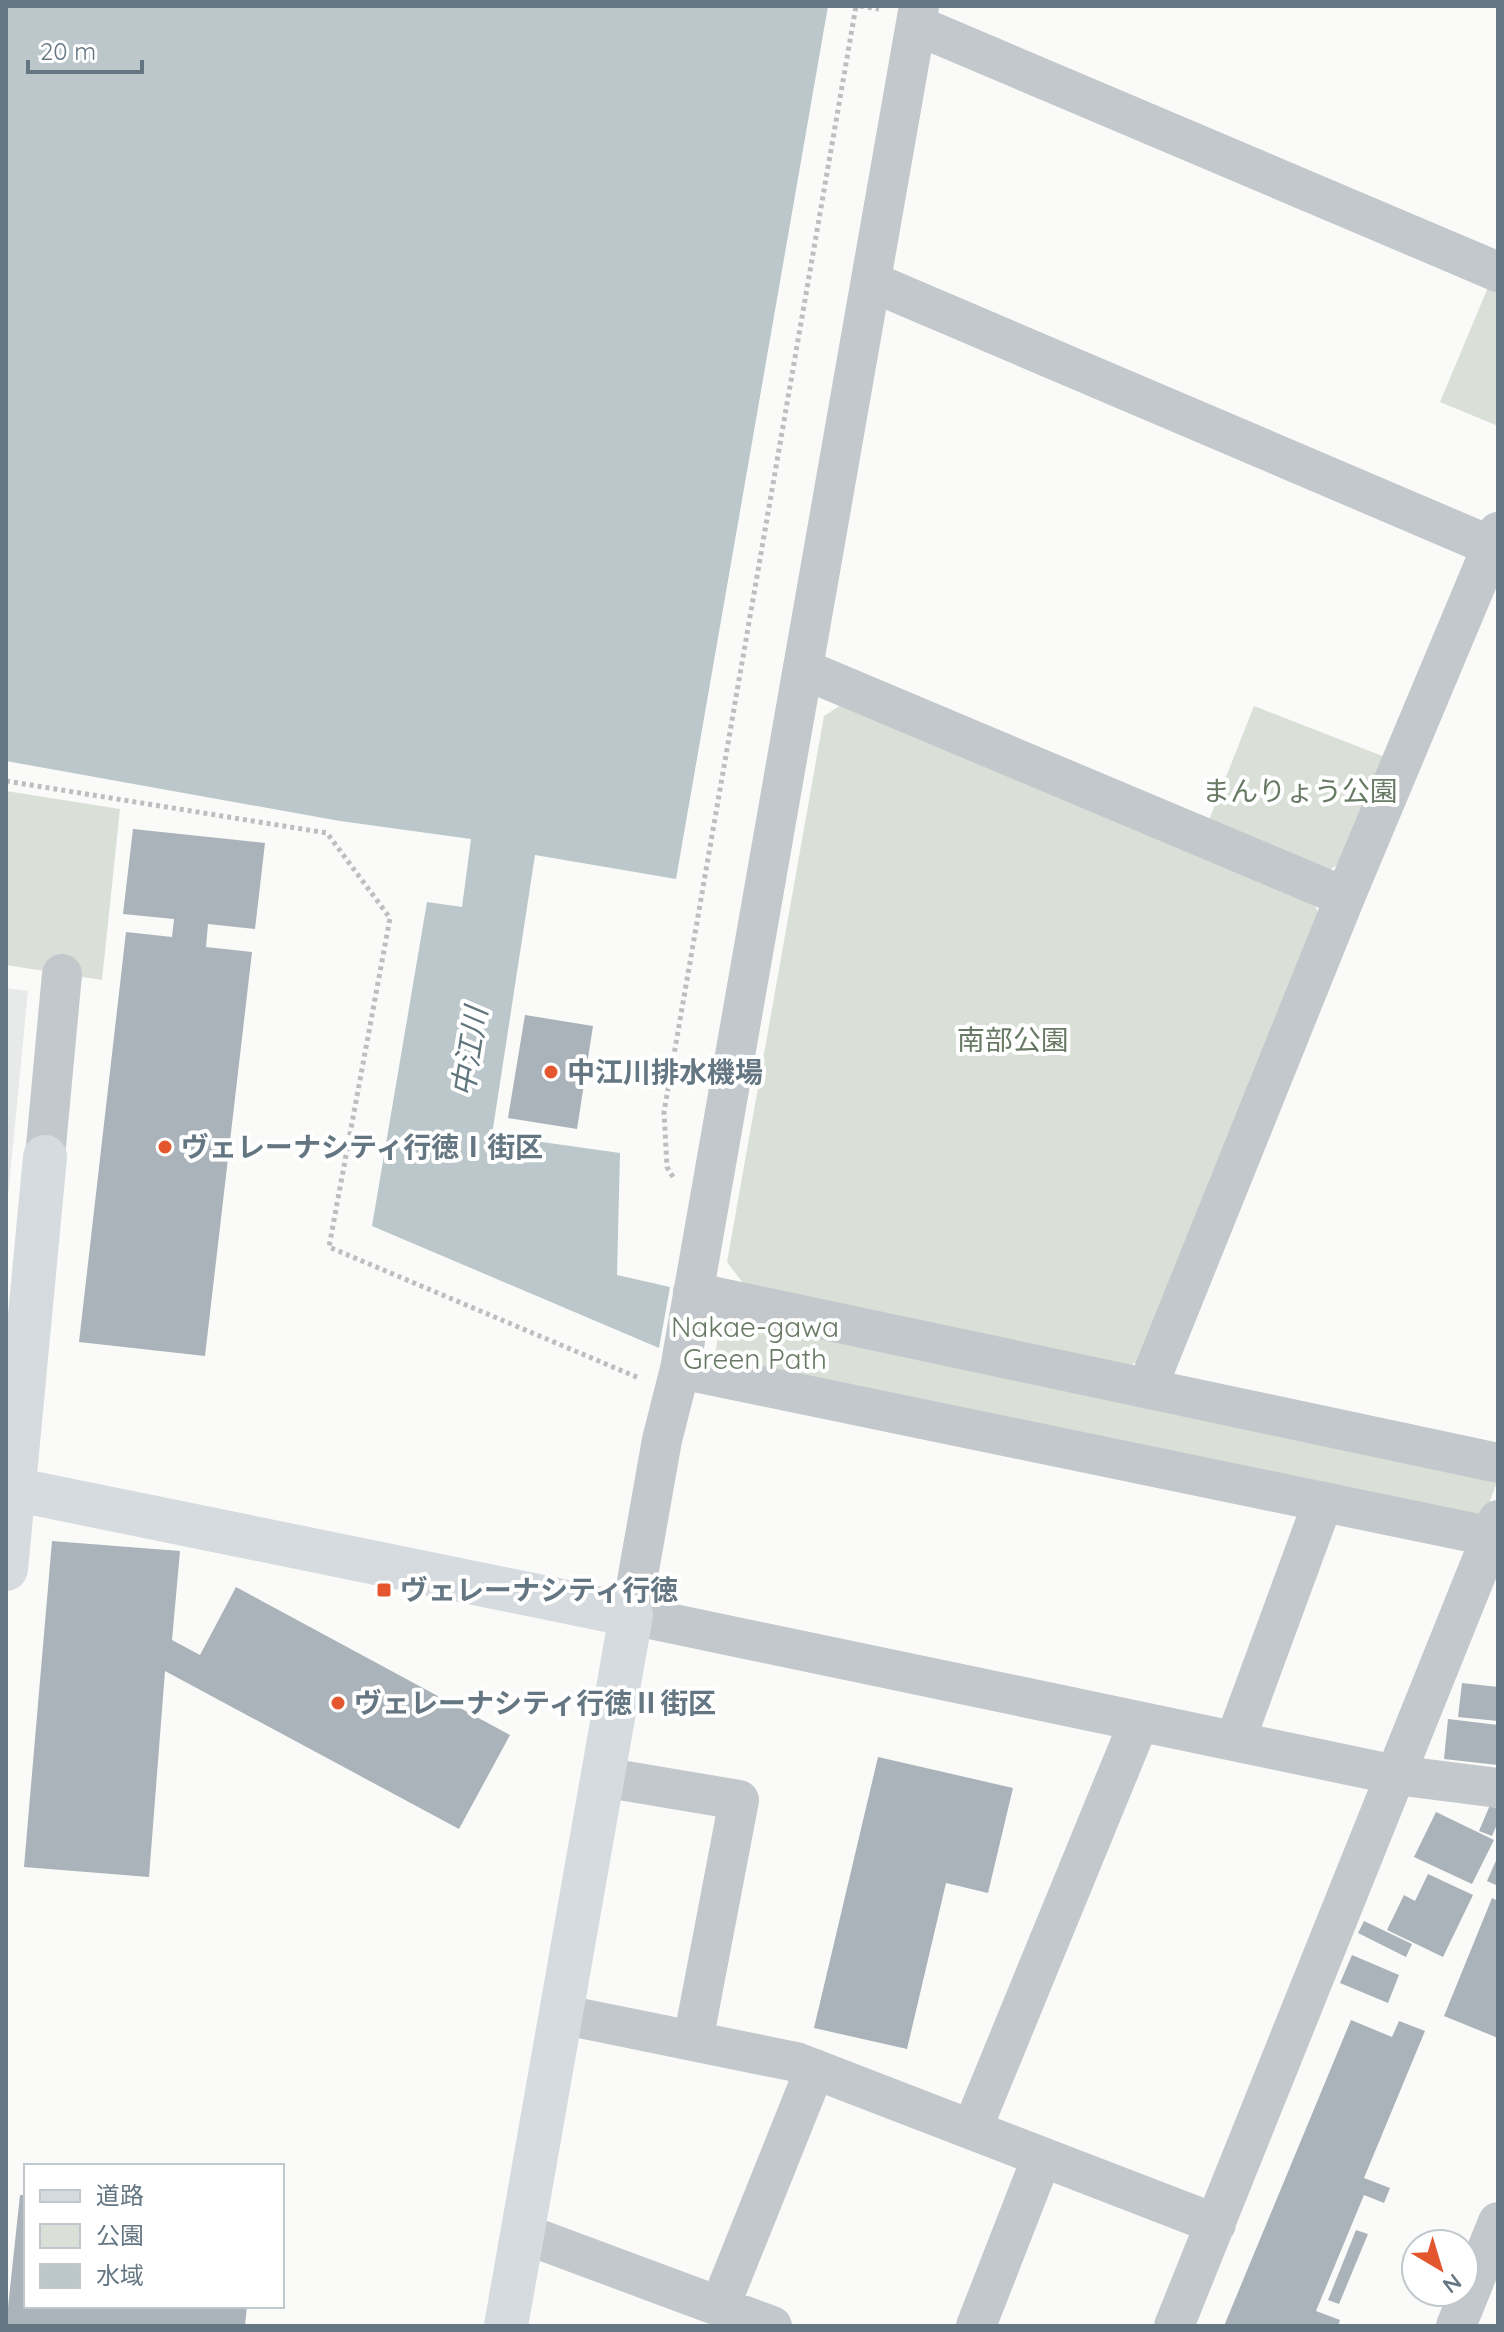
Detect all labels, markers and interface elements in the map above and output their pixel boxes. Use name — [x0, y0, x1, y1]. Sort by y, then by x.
scale bar — [28, 24, 142, 74]
text: 20 m — [40, 36, 96, 66]
park label: まんりょう公園 — [1202, 773, 1398, 808]
water label: 中江川 — [443, 1001, 495, 1099]
park label: 南部公園 — [957, 1022, 1069, 1057]
place label: 中江川排水機場 — [567, 1054, 763, 1089]
marker: 中江川排水機場 — [542, 1063, 560, 1081]
place label: ヴェレーナシティ行徳Ⅰ街区 — [181, 1129, 543, 1164]
marker: ヴェレーナシティ行徳Ⅰ街区 — [156, 1138, 174, 1156]
park label: Nakae-gawa Green Path — [671, 1309, 839, 1376]
place label: ヴェレーナシティ行徳 — [400, 1572, 678, 1607]
marker: ヴェレーナシティ行徳 — [375, 1581, 393, 1599]
place label: ヴェレーナシティ行徳Ⅱ街区 — [354, 1685, 716, 1720]
marker: ヴェレーナシティ行徳Ⅱ街区 — [329, 1694, 347, 1712]
legend — [24, 2164, 284, 2308]
text: 道路 — [96, 2180, 144, 2210]
text: 公園 — [96, 2220, 144, 2250]
north arrow — [1400, 2228, 1480, 2308]
text: 水域 — [96, 2260, 144, 2290]
text: N — [1437, 2268, 1467, 2300]

